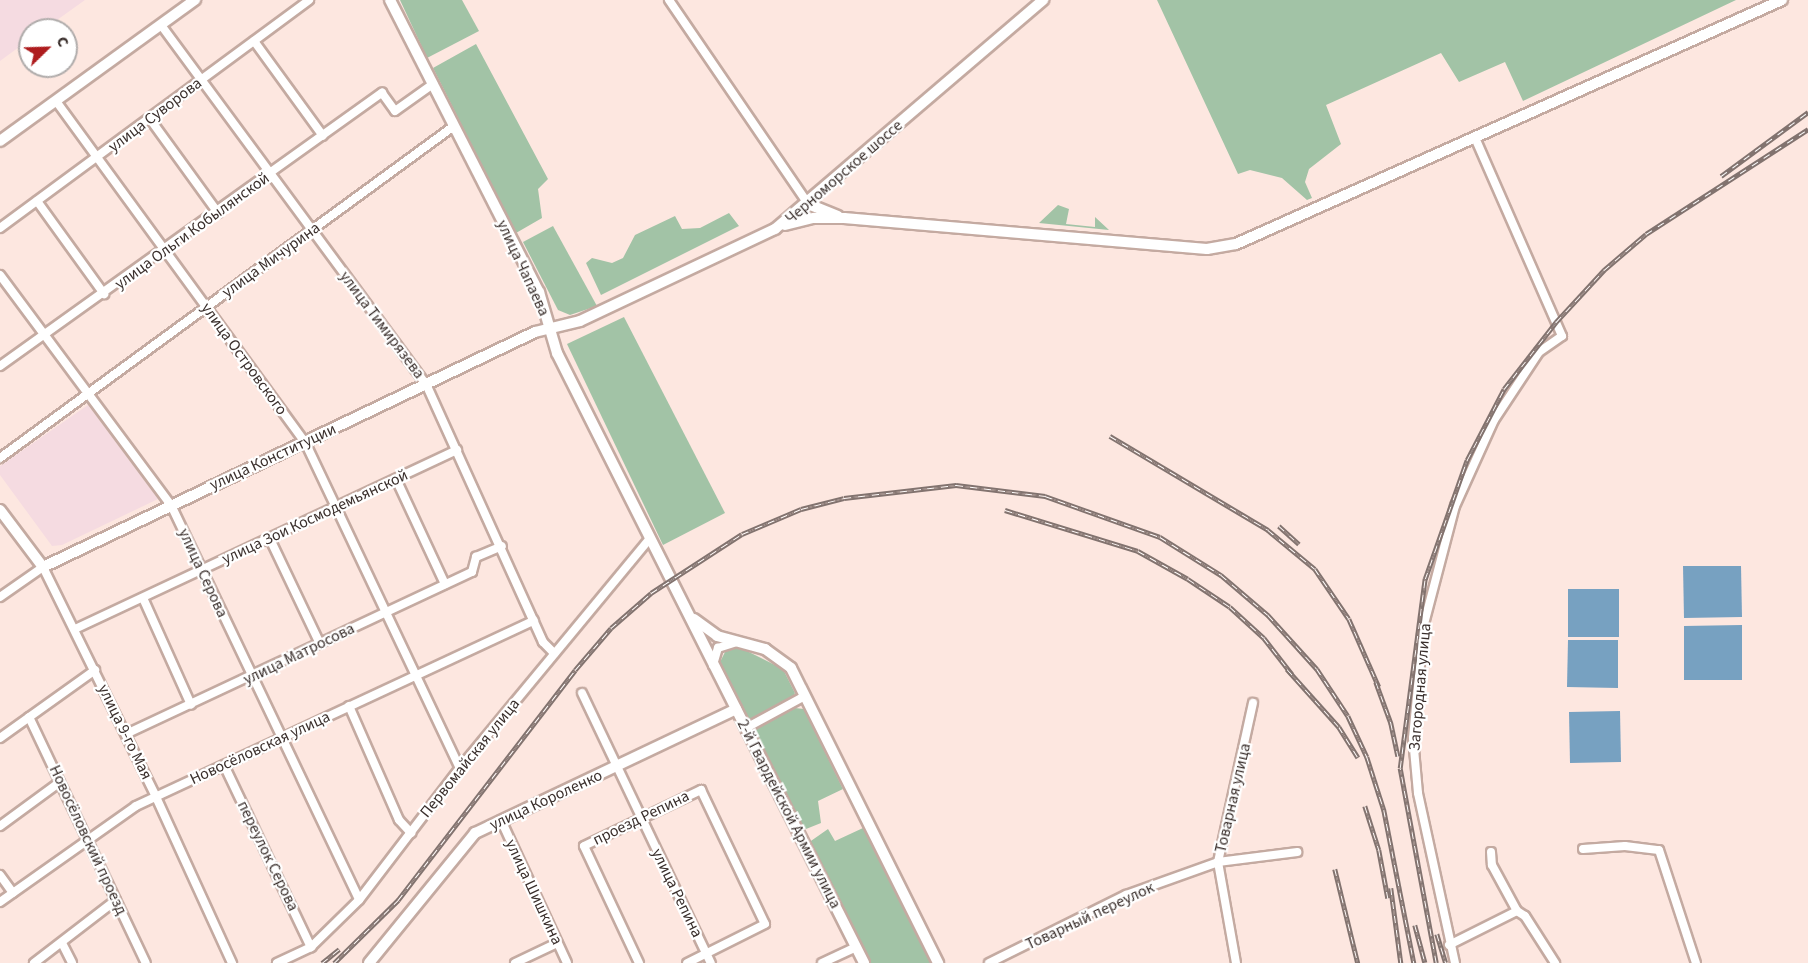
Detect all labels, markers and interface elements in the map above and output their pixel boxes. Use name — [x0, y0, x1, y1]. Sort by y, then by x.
north arrow — [18, 18, 78, 78]
text: С — [51, 33, 75, 50]
street label: улица Суворова — [104, 74, 206, 156]
street label: Черноморское шоссе — [781, 116, 907, 228]
street label: улица Ольги Кобылянской — [111, 168, 273, 294]
street label: улица Чапаева — [492, 217, 554, 319]
street label: улица Мичурина — [218, 218, 324, 302]
street label: улица Тимирязева — [335, 267, 429, 383]
street label: улица Островского — [197, 299, 291, 419]
street label: улица Конституции — [207, 419, 339, 495]
street label: улица Зои Космодемьянской — [219, 465, 411, 569]
street label: улица Серова — [174, 525, 232, 621]
street label: улица Матросова — [240, 619, 358, 689]
street label: Загородная улица — [1405, 622, 1435, 752]
street label: улица 9-го Мая — [94, 681, 156, 783]
street label: Первомайская улица — [416, 695, 524, 821]
street label: Новосёловская улица — [187, 707, 333, 789]
street label: 2-й Гвардейской Армии улица — [733, 716, 845, 912]
street label: Товарная улица — [1211, 741, 1255, 855]
street label: Новосёловский проезд — [45, 762, 131, 918]
street label: улица Короленко — [487, 765, 605, 835]
street label: проезд Репина — [590, 786, 692, 850]
street label: переулок Серова — [233, 798, 303, 914]
street label: улица Шишкина — [501, 836, 567, 948]
street label: улица Репина — [647, 845, 707, 941]
street label: Товарный переулок — [1023, 878, 1157, 954]

